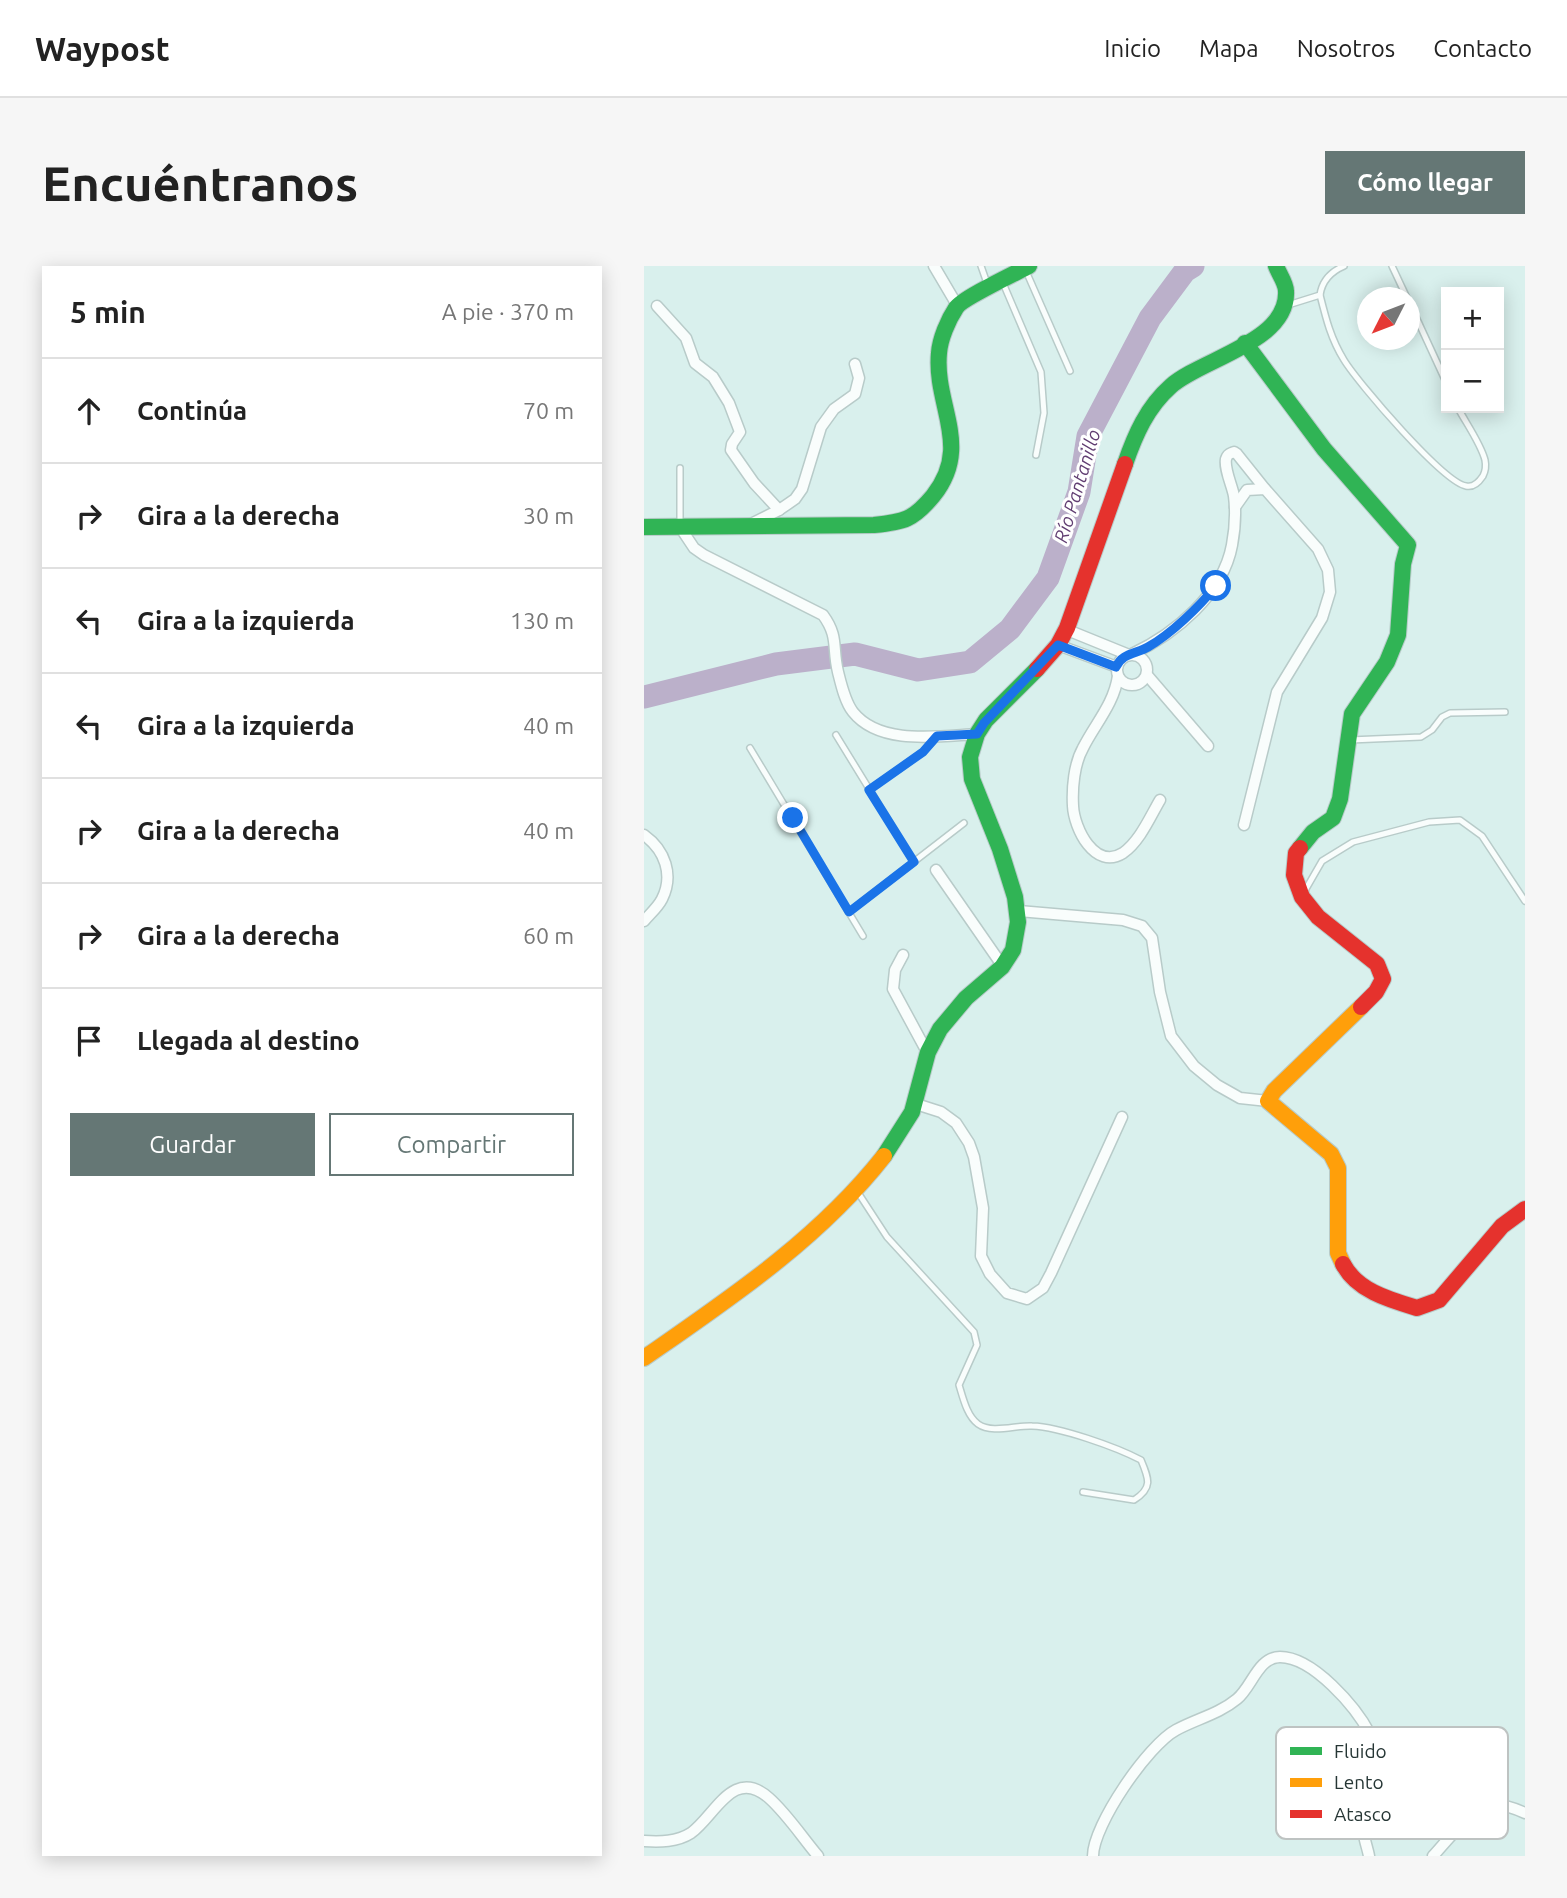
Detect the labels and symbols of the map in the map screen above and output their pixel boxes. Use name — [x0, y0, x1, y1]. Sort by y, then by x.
north arrow — [1357, 287, 1420, 350]
water label: Río Pantanillo — [1049, 427, 1105, 545]
route start — [1200, 570, 1231, 601]
route end — [777, 802, 808, 833]
legend — [1276, 1727, 1508, 1839]
text: Fluido — [1334, 1740, 1387, 1762]
text: Lento — [1334, 1771, 1384, 1793]
text: Atasco — [1334, 1803, 1392, 1825]

